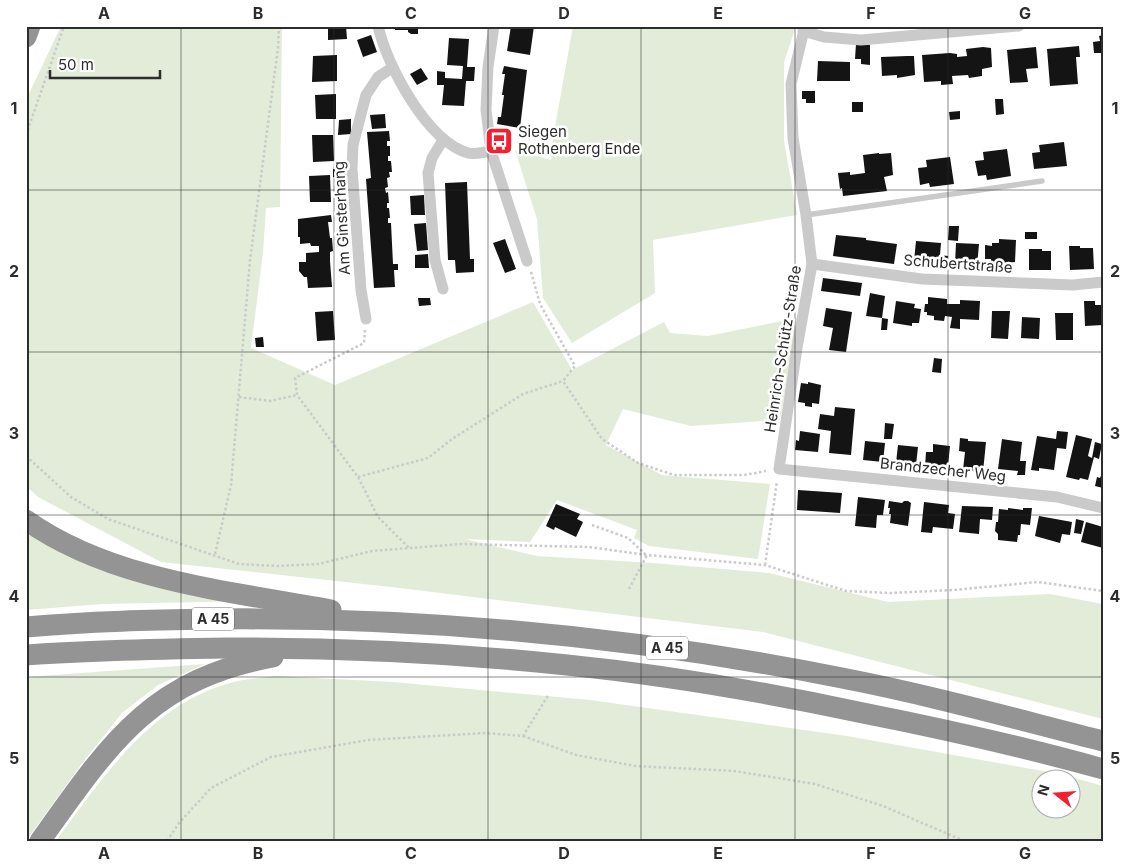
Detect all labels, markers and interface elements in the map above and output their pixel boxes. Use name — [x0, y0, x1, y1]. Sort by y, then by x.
text: A — [98, 3, 110, 23]
text: B — [253, 3, 263, 23]
text: C — [405, 3, 417, 23]
text: D — [558, 3, 570, 23]
text: E — [713, 3, 723, 23]
text: F — [866, 3, 876, 23]
text: G — [1019, 3, 1031, 23]
scale bar — [50, 48, 160, 80]
text: 50 m — [58, 55, 94, 74]
text: 1 — [11, 98, 17, 118]
text: 1 — [1112, 98, 1118, 118]
place label: Siegen Rothenberg Ende — [518, 122, 640, 158]
bus stop icon: Siegen Rothenberg Ende — [484, 126, 514, 156]
street label: Am Ginsterhang — [329, 161, 354, 275]
street label: Schubertstraße — [903, 250, 1013, 277]
text: 2 — [9, 261, 19, 281]
text: 2 — [1110, 261, 1120, 281]
street label: Heinrich-Schütz-Straße — [760, 264, 805, 434]
text: 3 — [9, 423, 19, 443]
text: 3 — [1110, 423, 1120, 443]
street label: Brandzecher Weg — [879, 453, 1007, 486]
text: 4 — [9, 586, 20, 606]
text: 4 — [1110, 586, 1121, 606]
road number: A 45 — [192, 608, 234, 630]
road number: A 45 — [646, 636, 688, 660]
text: 5 — [9, 748, 19, 768]
text: 5 — [1110, 748, 1120, 768]
north arrow — [1032, 770, 1082, 820]
text: N — [1033, 782, 1053, 798]
text: A — [98, 843, 110, 863]
text: B — [253, 843, 263, 863]
text: C — [405, 843, 417, 863]
text: D — [558, 843, 570, 863]
text: E — [713, 843, 723, 863]
text: F — [866, 843, 876, 863]
text: G — [1019, 843, 1031, 863]

